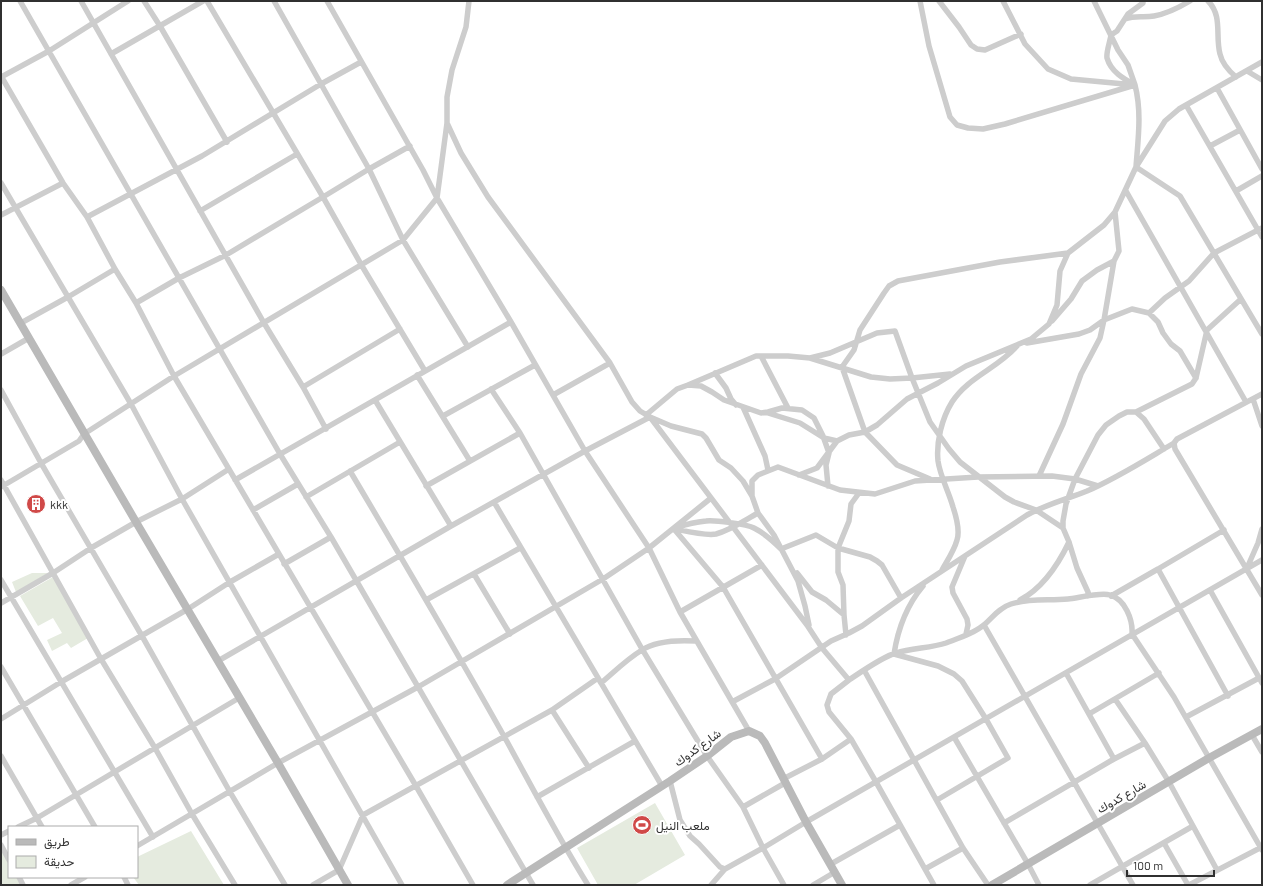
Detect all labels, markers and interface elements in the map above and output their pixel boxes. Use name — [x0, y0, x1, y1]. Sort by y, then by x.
building icon: kkk — [25, 493, 47, 515]
place label: kkk — [50, 497, 68, 511]
street label: شارع كدوك — [671, 725, 725, 771]
street label: شارع كدوك — [1094, 776, 1149, 818]
sports icon: ملعب النيل — [631, 814, 653, 836]
place label: ملعب النيل — [656, 818, 710, 834]
legend — [8, 826, 138, 878]
text: طريق — [44, 834, 70, 850]
scale bar — [1127, 852, 1214, 878]
text: حديقة — [44, 854, 74, 869]
text: 100 m — [1133, 858, 1163, 872]

